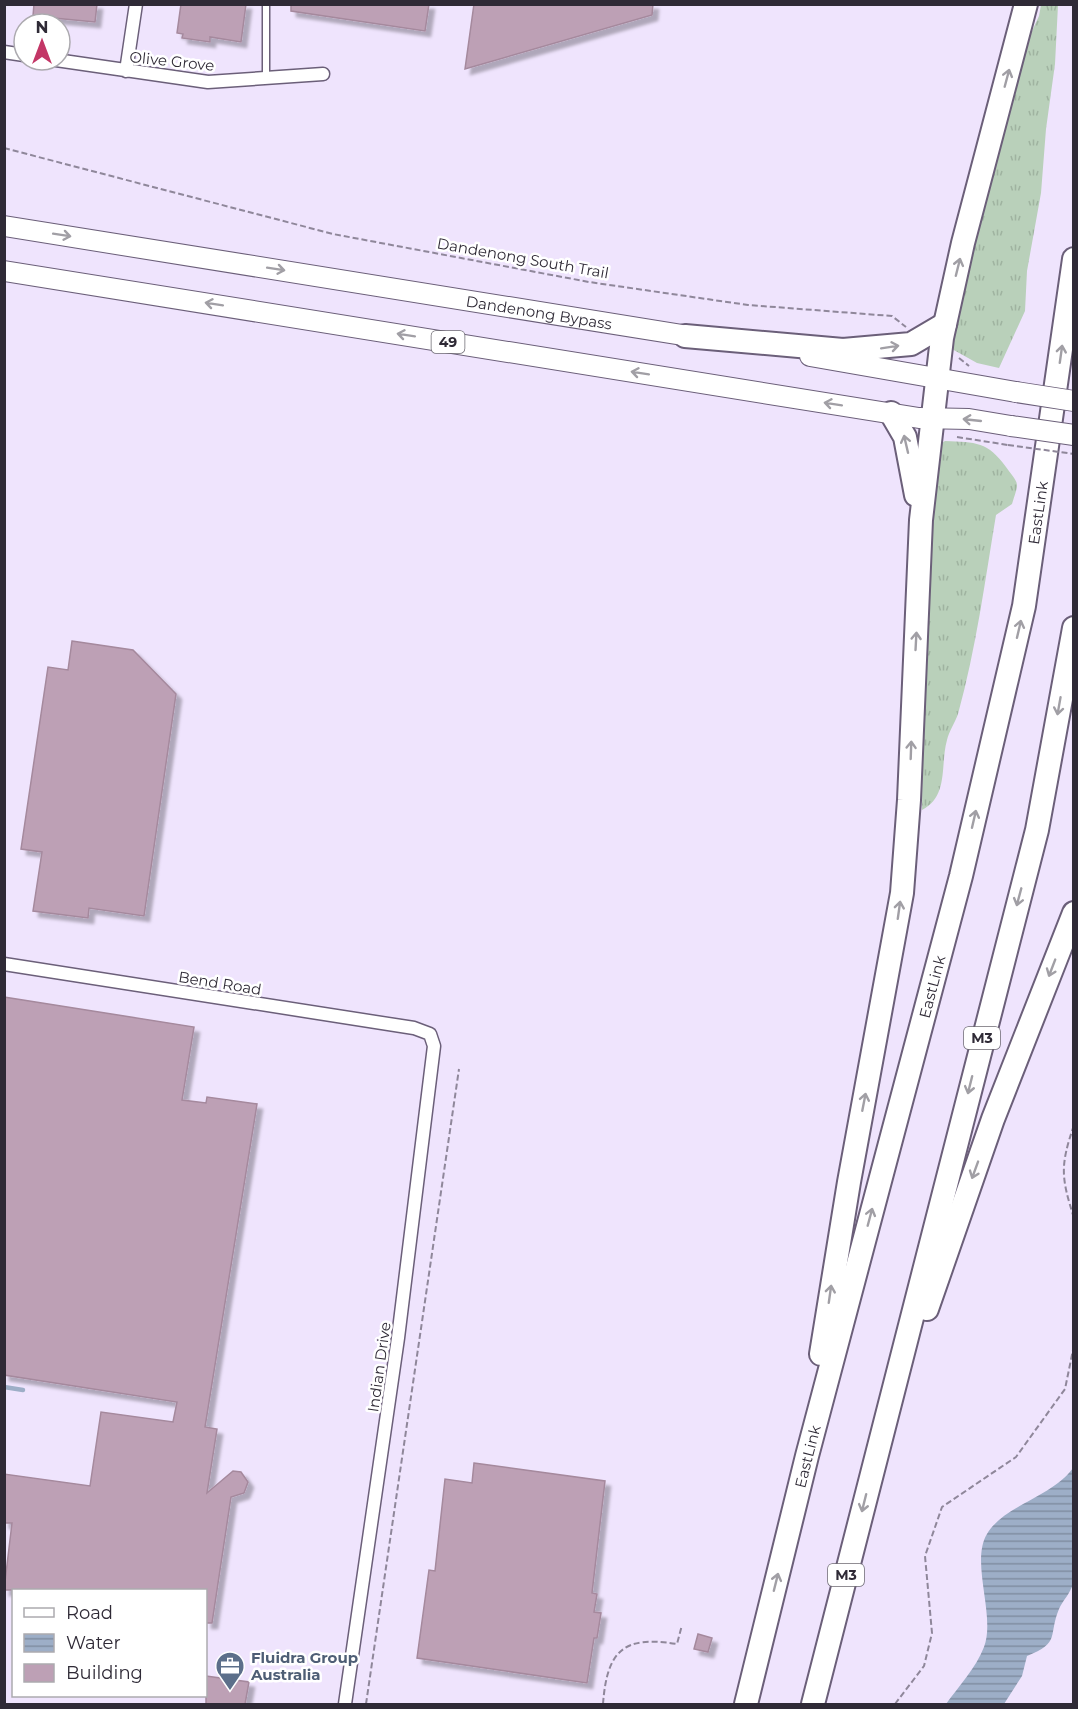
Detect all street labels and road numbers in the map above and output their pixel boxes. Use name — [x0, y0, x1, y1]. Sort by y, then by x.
street label: Olive Grove — [129, 47, 215, 75]
street label: Dandenong South Trail — [436, 234, 610, 282]
street label: Dandenong Bypass — [465, 291, 614, 333]
road number: 49 — [432, 331, 464, 353]
street label: EastLink — [1023, 480, 1051, 546]
street label: EastLink — [914, 953, 949, 1020]
street label: Bend Road — [177, 967, 263, 999]
road number: M3 — [964, 1027, 1000, 1049]
street label: Indian Drive — [363, 1321, 395, 1413]
street label: EastLink — [790, 1423, 824, 1490]
road number: M3 — [828, 1564, 864, 1586]

